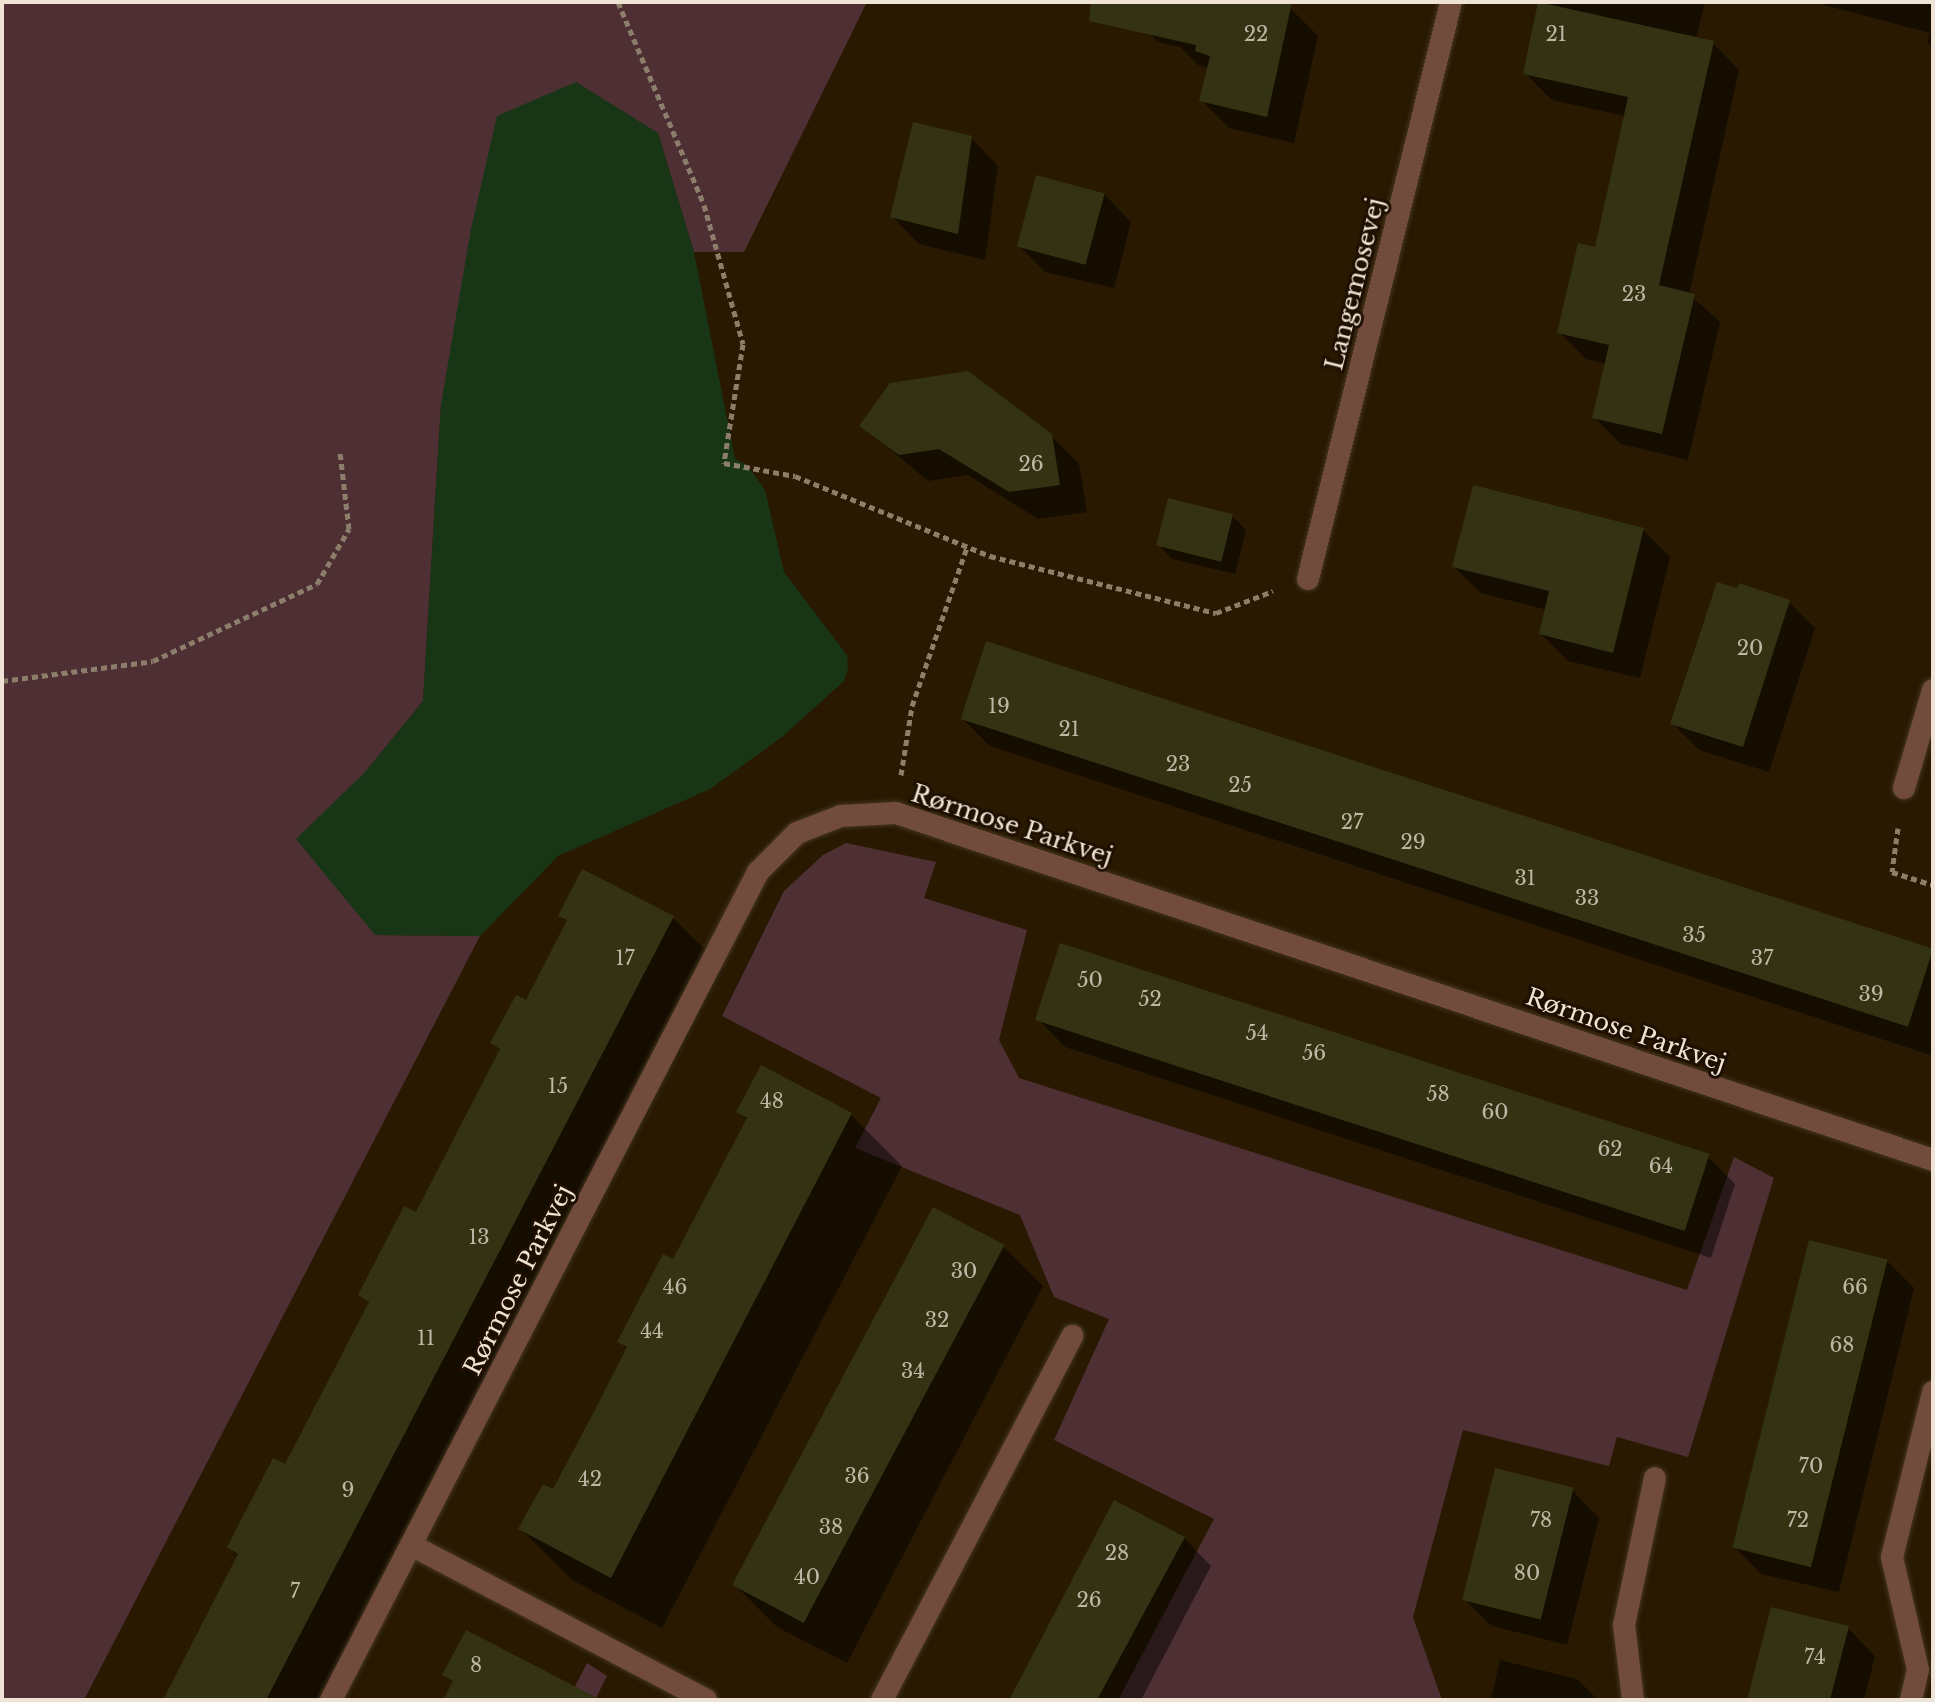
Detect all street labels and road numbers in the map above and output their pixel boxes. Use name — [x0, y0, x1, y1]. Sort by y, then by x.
street label: Langemosevej — [1320, 195, 1390, 373]
street label: Rørmose Parkvej — [908, 779, 1116, 871]
street label: Rørmose Parkvej — [1522, 982, 1730, 1078]
street label: Rørmose Parkvej — [458, 1180, 578, 1380]

